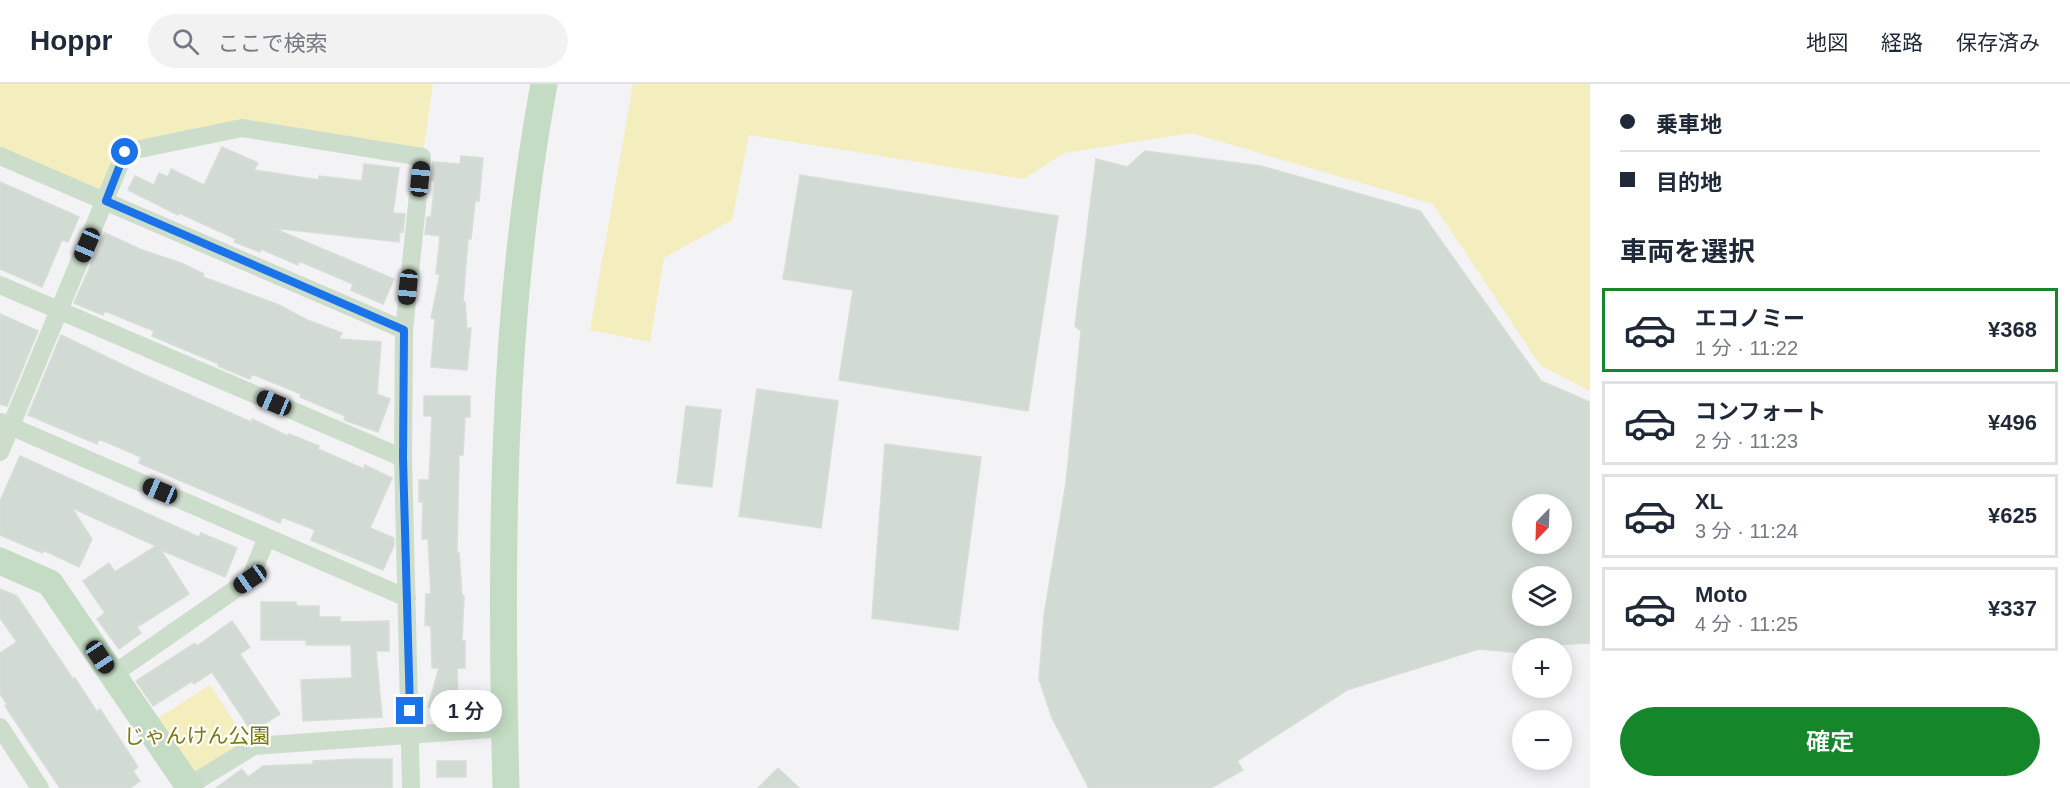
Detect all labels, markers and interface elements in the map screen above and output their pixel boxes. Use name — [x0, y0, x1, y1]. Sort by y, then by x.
search box — [148, 14, 568, 68]
text: Hoppr — [30, 25, 112, 56]
icon: search — [169, 25, 202, 58]
text: ここで検索 — [217, 31, 327, 56]
text: 地図 — [1806, 31, 1848, 54]
text: 経路 — [1881, 31, 1923, 54]
text: 保存済み — [1956, 31, 2040, 54]
text: 乗車地 — [1656, 112, 1722, 137]
route start — [111, 138, 138, 165]
car — [409, 160, 431, 198]
text: 目的地 — [1656, 170, 1722, 195]
car — [72, 225, 102, 265]
text: 車両を選択 — [1620, 237, 1755, 267]
car — [397, 268, 419, 306]
icon: car — [1623, 303, 1677, 357]
text: エコノミー — [1695, 306, 1805, 331]
text: ¥368 — [1988, 317, 2037, 342]
text: 1 分 · 11:22 — [1695, 337, 1798, 359]
car — [254, 388, 294, 418]
icon: car — [1623, 396, 1677, 450]
text: コンフォート — [1695, 399, 1826, 424]
text: ¥496 — [1988, 410, 2037, 435]
text: 2 分 · 11:23 — [1695, 430, 1798, 452]
car — [140, 476, 180, 506]
icon: car — [1623, 489, 1677, 543]
text: XL — [1695, 489, 1723, 514]
north arrow — [1512, 494, 1572, 554]
map controls — [1512, 494, 1572, 770]
text: ¥625 — [1988, 503, 2037, 528]
text: 3 分 · 11:24 — [1695, 520, 1798, 542]
car — [230, 561, 270, 597]
button: layers — [1512, 566, 1572, 626]
icon: car — [1623, 582, 1677, 636]
text: Moto — [1695, 582, 1748, 607]
text: ¥337 — [1988, 596, 2037, 621]
text: 4 分 · 11:25 — [1695, 613, 1798, 635]
car — [82, 637, 118, 677]
button: + — [1512, 638, 1572, 698]
callout: 1 分 — [431, 690, 503, 732]
route end — [396, 697, 423, 724]
text: 1 分 — [448, 700, 484, 722]
button: 確定 — [1620, 707, 2040, 776]
button: − — [1512, 710, 1572, 770]
park label: じゃんけん公園 — [124, 724, 271, 747]

